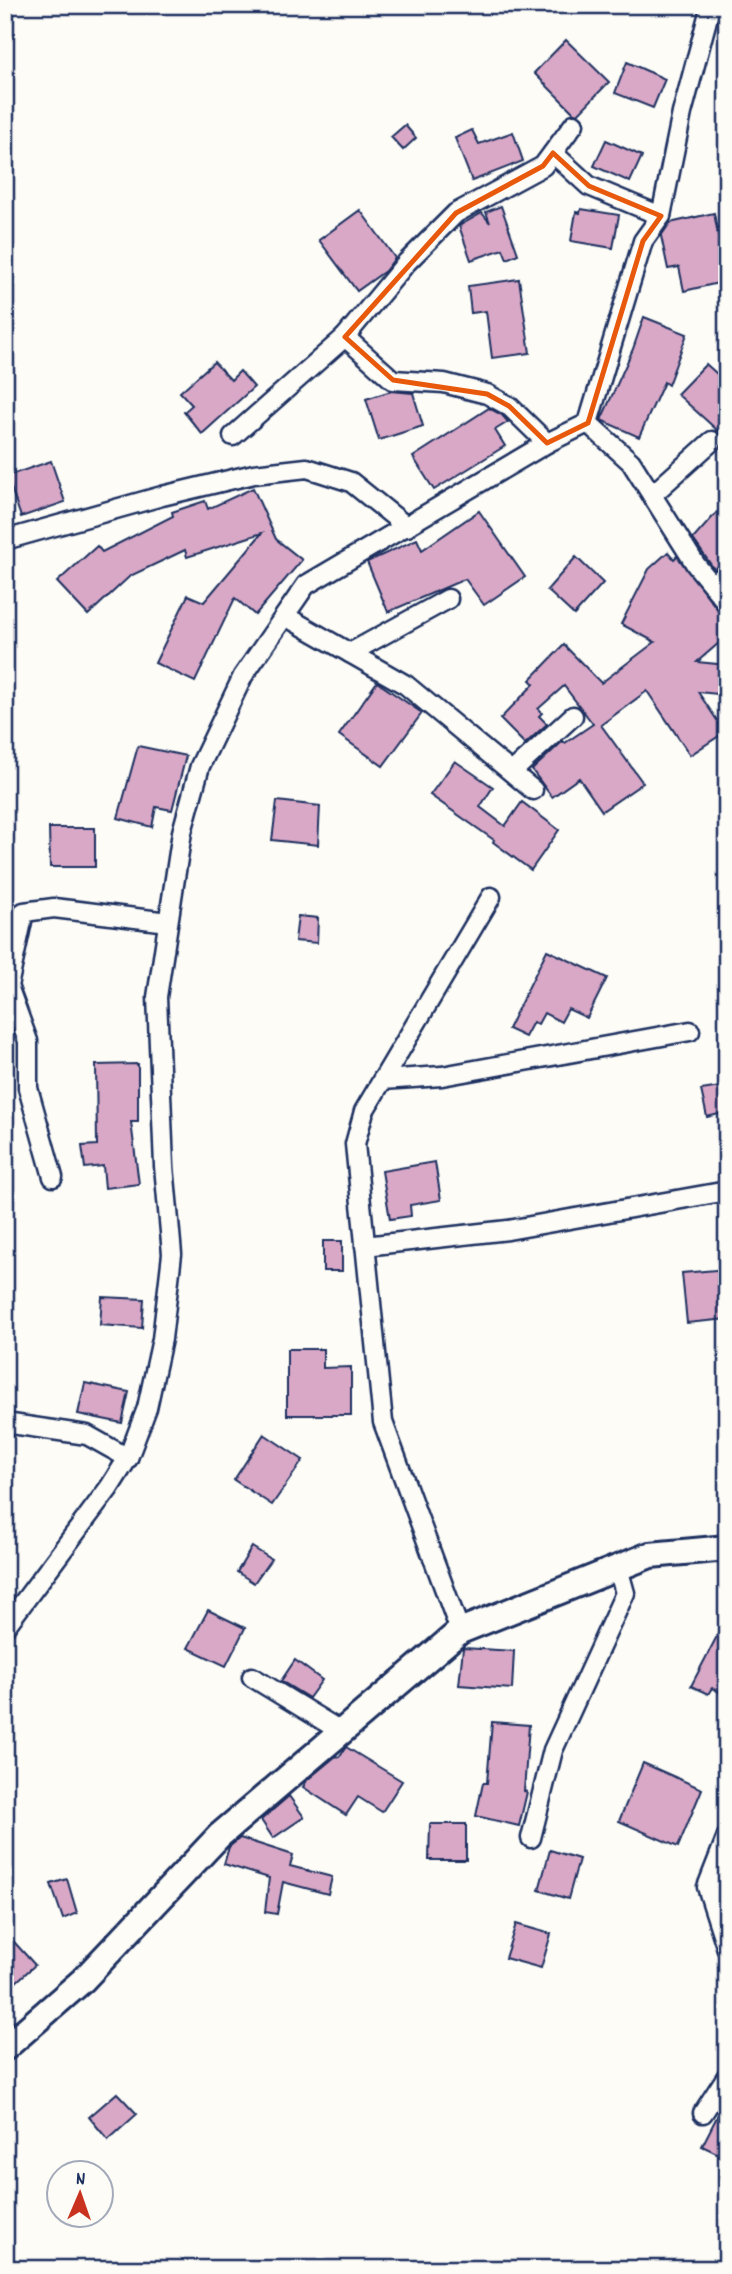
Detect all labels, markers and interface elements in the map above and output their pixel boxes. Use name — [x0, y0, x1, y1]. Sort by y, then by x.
north arrow — [46, 2158, 116, 2228]
text: N — [75, 2167, 86, 2194]

